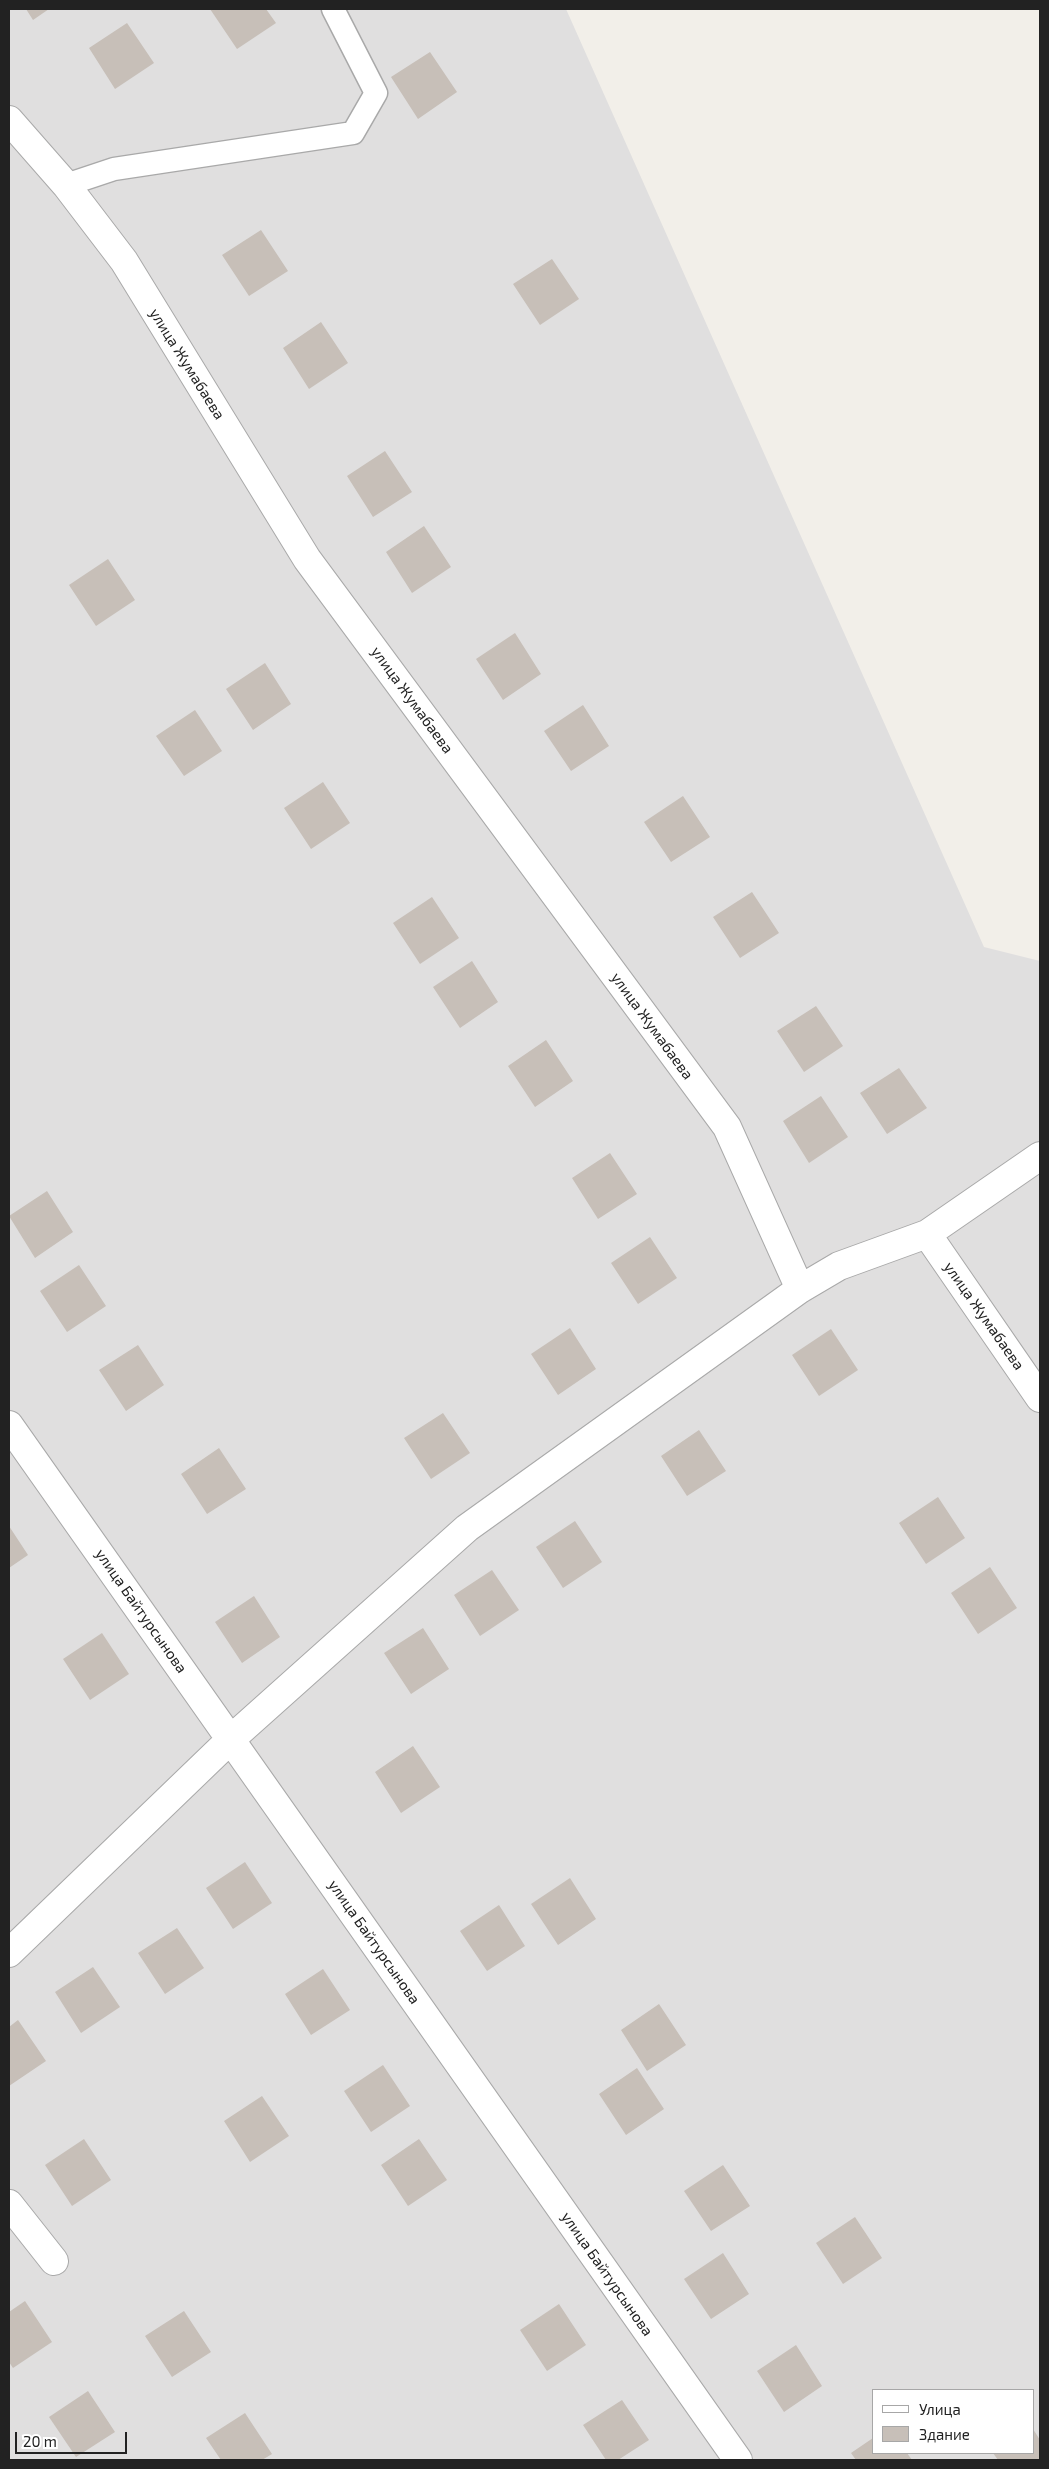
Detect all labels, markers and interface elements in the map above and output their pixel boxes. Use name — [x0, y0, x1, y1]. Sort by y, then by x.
street label: улица Жумабаева — [146, 305, 228, 423]
street label: улица Жумабаева — [367, 643, 457, 757]
street label: улица Жумабаева — [607, 969, 697, 1083]
street label: улица Жумабаева — [940, 1259, 1028, 1373]
street label: улица Байтурсынова — [91, 1545, 191, 1677]
street label: улица Байтурсынова — [324, 1876, 424, 2008]
street label: улица Байтурсынова — [557, 2208, 657, 2340]
legend — [872, 2389, 1034, 2454]
text: Улица — [919, 2400, 961, 2418]
scale bar — [18, 2422, 130, 2454]
text: Здание — [919, 2425, 970, 2443]
text: 20 m — [23, 2432, 57, 2450]

